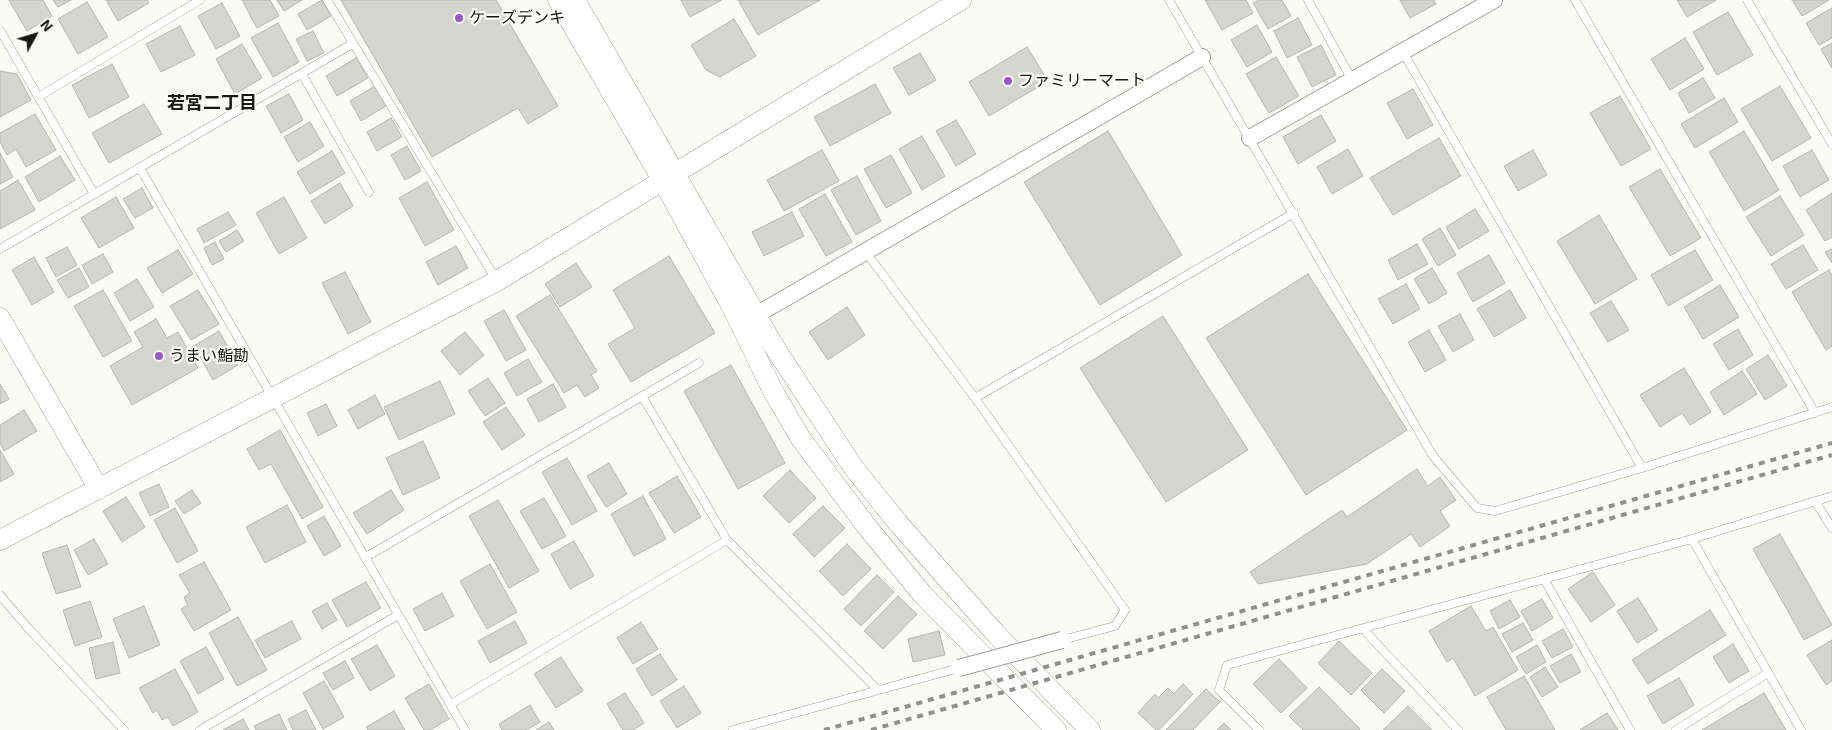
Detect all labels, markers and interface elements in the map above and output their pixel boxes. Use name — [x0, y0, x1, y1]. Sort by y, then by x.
place label: ケーズデンキ — [469, 8, 565, 28]
north arrow — [10, 10, 60, 60]
marker: ケーズデンキ — [453, 12, 465, 24]
text: N — [37, 16, 57, 35]
place label: ファミリーマート — [1018, 71, 1146, 91]
marker: ファミリーマート — [1002, 75, 1014, 87]
district label: 若宮二丁目 — [167, 92, 257, 114]
place label: うまい鮨勘 — [169, 346, 249, 366]
marker: うまい鮨勘 — [153, 350, 165, 362]

